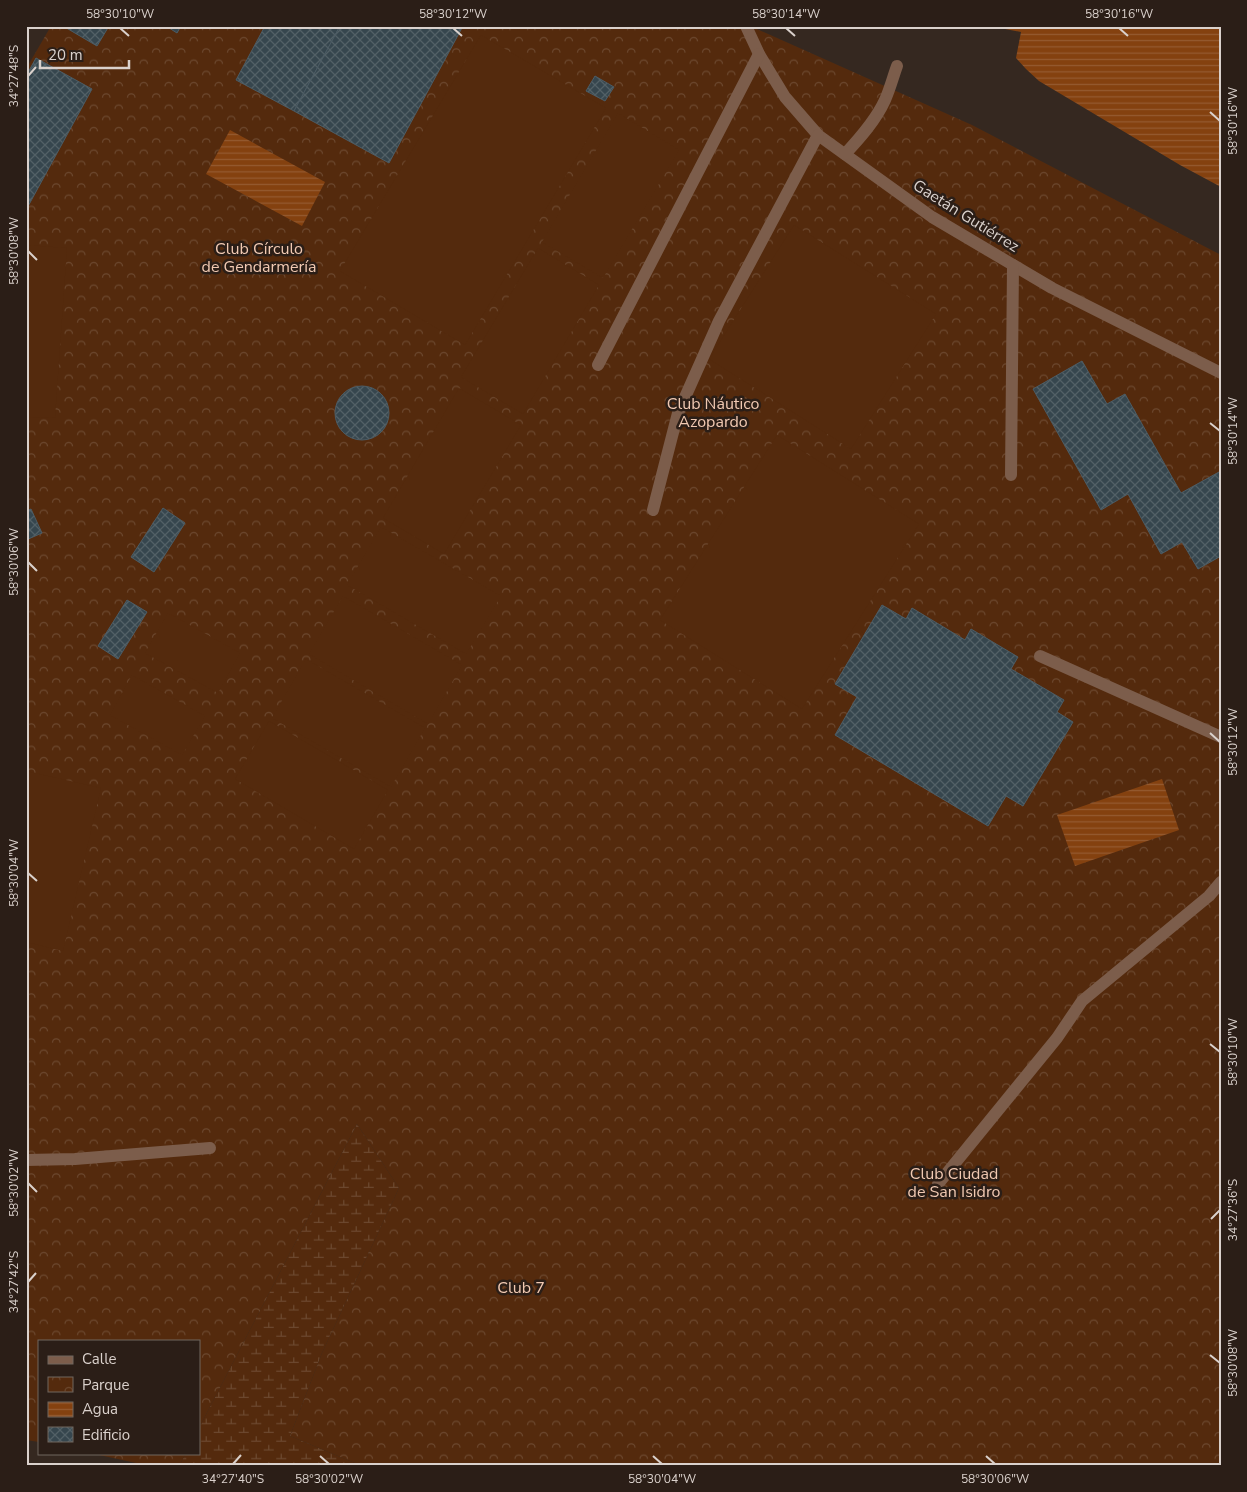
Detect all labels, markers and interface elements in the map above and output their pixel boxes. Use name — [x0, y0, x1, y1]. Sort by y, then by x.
text: 58°30'10"W — [86, 6, 154, 22]
text: 58°30'12"W — [419, 6, 487, 22]
text: 58°30'14"W — [752, 6, 820, 22]
text: 58°30'16"W — [1085, 6, 1153, 22]
scale bar — [40, 38, 129, 70]
text: 34°27'48"S — [6, 45, 22, 107]
text: 20 m — [48, 45, 83, 65]
text: 58°30'16"W — [1225, 87, 1241, 155]
street label: Gaetán Gutiérrez — [909, 174, 1023, 258]
text: 58°30'08"W — [6, 217, 22, 285]
park label: Club Círculo de Gendarmería — [202, 238, 316, 278]
park label: Club Náutico Azopardo — [667, 393, 759, 433]
text: 58°30'14"W — [1225, 397, 1241, 465]
text: 58°30'06"W — [6, 528, 22, 596]
text: 58°30'12"W — [1225, 708, 1241, 776]
text: 58°30'04"W — [6, 839, 22, 907]
text: 58°30'10"W — [1225, 1018, 1241, 1086]
text: 58°30'02"W — [6, 1149, 22, 1217]
park label: Club Ciudad de San Isidro — [908, 1163, 1001, 1203]
text: 34°27'36"S — [1225, 1179, 1241, 1241]
text: 34°27'42"S — [6, 1251, 22, 1313]
park label: Club 7 — [497, 1277, 545, 1299]
text: 58°30'08"W — [1225, 1329, 1241, 1397]
legend — [38, 1340, 200, 1454]
text: Calle — [82, 1349, 117, 1369]
text: Parque — [82, 1375, 130, 1395]
text: Agua — [82, 1399, 118, 1419]
text: Edificio — [82, 1425, 130, 1445]
text: 34°27'40"S — [202, 1471, 264, 1487]
text: 58°30'02"W — [295, 1471, 363, 1487]
text: 58°30'04"W — [628, 1471, 696, 1487]
text: 58°30'06"W — [961, 1471, 1029, 1487]

